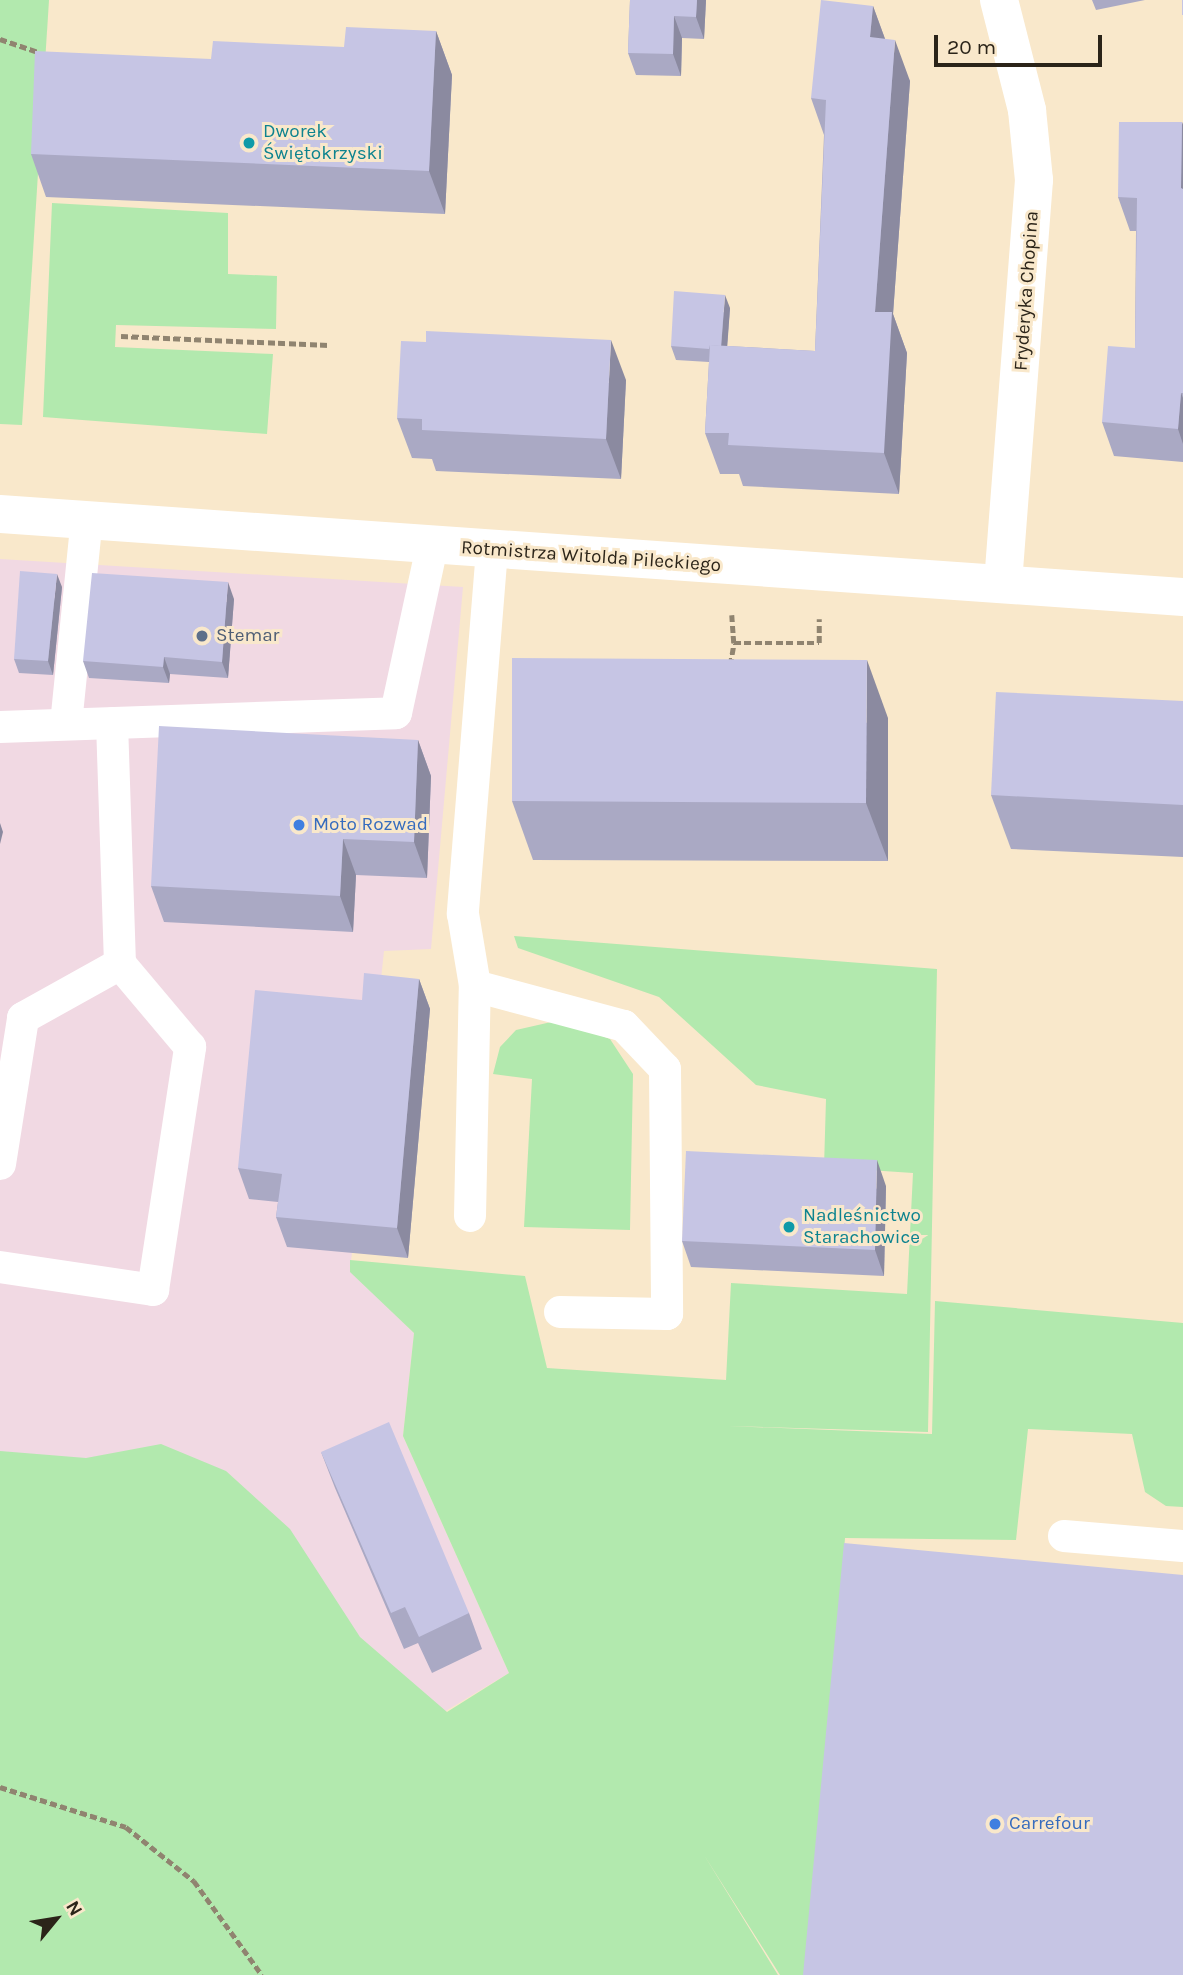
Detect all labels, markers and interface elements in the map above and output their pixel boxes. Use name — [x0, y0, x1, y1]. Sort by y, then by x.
scale bar — [938, 21, 1106, 65]
text: 20 m — [947, 35, 996, 59]
place label: Dworek Świętokrzyski — [263, 121, 383, 165]
marker: Dworek Świętokrzyski — [241, 135, 257, 151]
street label: Fryderyka Chopina — [1010, 210, 1044, 372]
street label: Rotmistrza Witolda Pileckiego — [460, 537, 722, 577]
place label: Stemar — [216, 625, 279, 647]
marker: Stemar — [194, 628, 210, 644]
place label: Moto Rozwad — [313, 814, 428, 836]
marker: Moto Rozwad — [291, 817, 307, 833]
place label: Nadleśnictwo Starachowice — [803, 1205, 921, 1249]
marker: Nadleśnictwo Starachowice — [781, 1219, 797, 1235]
place label: Carrefour — [1009, 1813, 1090, 1835]
marker: Carrefour — [987, 1816, 1003, 1832]
north arrow — [21, 1884, 91, 1954]
text: N — [61, 1897, 87, 1920]

